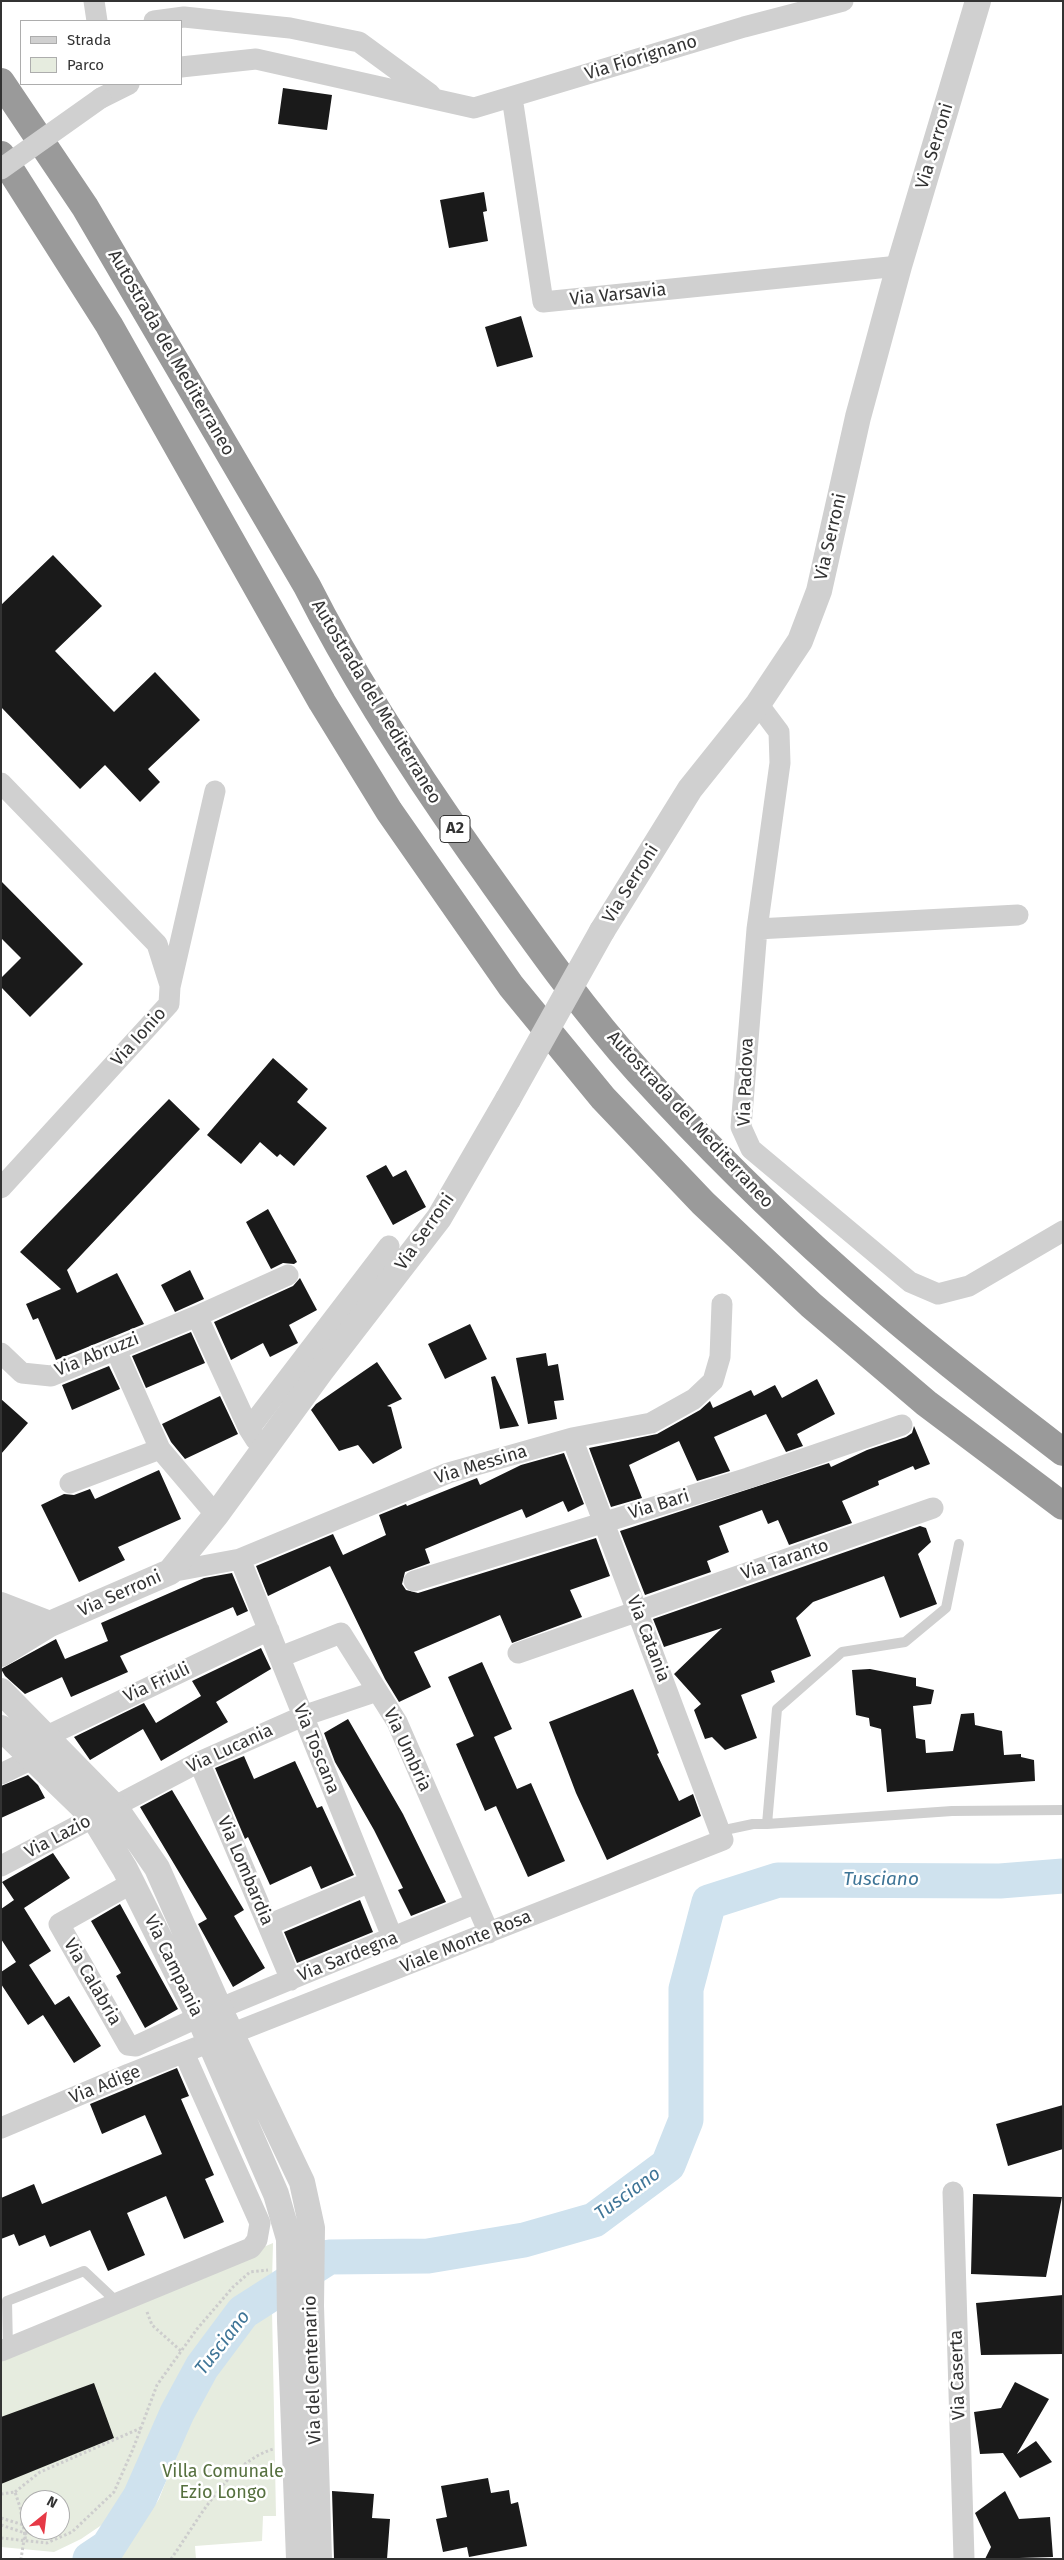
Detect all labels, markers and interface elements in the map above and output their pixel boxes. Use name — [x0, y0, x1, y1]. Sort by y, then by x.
legend — [20, 20, 182, 85]
text: Strada — [67, 31, 111, 49]
street label: Via Fiorignano — [582, 31, 700, 85]
text: Parco — [67, 56, 104, 74]
street label: Via Serroni — [912, 100, 958, 192]
street label: Autostrada del Mediterraneo — [103, 246, 239, 460]
street label: Via Varsavia — [569, 279, 667, 311]
street label: Via Serroni — [810, 491, 852, 583]
street label: Autostrada del Mediterraneo — [306, 596, 446, 808]
road number: A2 — [440, 816, 470, 842]
street label: Via Serroni — [598, 841, 664, 927]
street label: Via Ionio — [107, 1003, 171, 1071]
street label: Autostrada del Mediterraneo — [602, 1027, 778, 1213]
street label: Via Padova — [734, 1037, 758, 1127]
street label: Via Serroni — [391, 1189, 459, 1275]
street label: Via Abruzzi — [52, 1328, 142, 1382]
street label: Via Messina — [432, 1441, 530, 1489]
street label: Via Bari — [626, 1486, 692, 1524]
street label: Via Taranto — [738, 1535, 832, 1585]
street label: Via Serroni — [75, 1566, 165, 1622]
street label: Via Catania — [622, 1593, 674, 1685]
street label: Via Friuli — [120, 1658, 194, 1708]
street label: Via Toscana — [288, 1701, 344, 1797]
street label: Via Umbria — [378, 1705, 436, 1795]
street label: Via Lucania — [184, 1720, 276, 1778]
street label: Via Lazio — [21, 1811, 95, 1863]
street label: Via Lombardia — [212, 1813, 278, 1929]
water label: Tusciano — [843, 1869, 919, 1891]
street label: Viale Monte Rosa — [397, 1906, 535, 1978]
street label: Via Campania — [139, 1912, 207, 2020]
street label: Via Sardegna — [295, 1927, 401, 1987]
street label: Via Calabria — [58, 1935, 126, 2029]
street label: Via Adige — [66, 2061, 144, 2109]
water label: Tusciano — [591, 2163, 665, 2225]
street label: Via del Centenario — [300, 2295, 326, 2445]
water label: Tusciano — [191, 2306, 255, 2380]
street label: Via Caserta — [946, 2329, 970, 2421]
park label: Villa Comunale Ezio Longo — [162, 2461, 284, 2504]
north arrow — [20, 2490, 70, 2540]
text: N — [44, 2493, 60, 2512]

